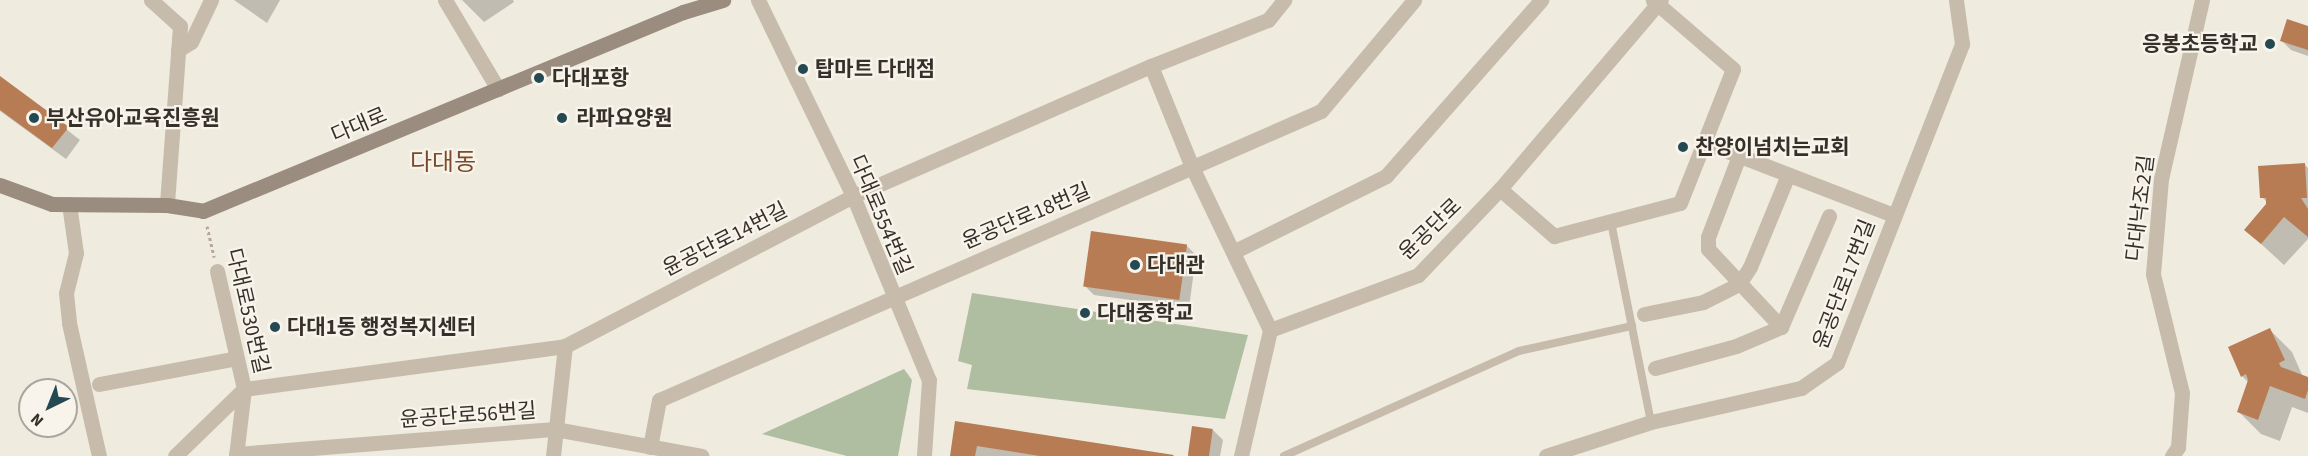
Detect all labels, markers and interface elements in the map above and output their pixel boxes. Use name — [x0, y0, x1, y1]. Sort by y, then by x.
place label: 응봉초등학교 — [2142, 31, 2258, 57]
marker: 응봉초등학교 — [2263, 37, 2277, 51]
place label: 탑마트 다대점 — [815, 56, 935, 82]
marker: 탑마트 다대점 — [796, 62, 810, 76]
place label: 다대포항 — [552, 65, 629, 91]
marker: 다대포항 — [530, 69, 548, 87]
street label: 다대로 — [327, 102, 391, 148]
place label: 부산유아교육진흥원 — [46, 105, 220, 131]
place label: 라파요양원 — [576, 105, 673, 131]
marker: 라파요양원 — [553, 109, 571, 127]
marker: 부산유아교육진흥원 — [27, 111, 41, 125]
place label: 찬양이넘치는교회 — [1695, 134, 1850, 160]
marker: 찬양이넘치는교회 — [1676, 140, 1690, 154]
district label: 다대동 — [410, 149, 476, 177]
street label: 다대로554번길 — [844, 151, 918, 279]
street label: 다대낙조2길 — [2121, 153, 2159, 263]
street label: 윤공단로18번길 — [958, 178, 1094, 254]
street label: 윤공단로 — [1393, 193, 1467, 265]
street label: 윤공단로14번길 — [658, 197, 792, 281]
street label: 윤공단로17번길 — [1808, 216, 1880, 352]
street label: 다대로530번길 — [221, 246, 275, 376]
place label: 다대관 — [1147, 252, 1205, 278]
marker: 다대관 — [1128, 258, 1142, 272]
place label: 다대중학교 — [1097, 300, 1194, 326]
marker: 다대중학교 — [1078, 306, 1092, 320]
place label: 다대1동 행정복지센터 — [287, 314, 476, 340]
marker: 다대1동 행정복지센터 — [268, 320, 282, 334]
north arrow — [18, 378, 78, 438]
street label: 윤공단로56번길 — [399, 398, 537, 432]
text: N — [26, 408, 48, 431]

